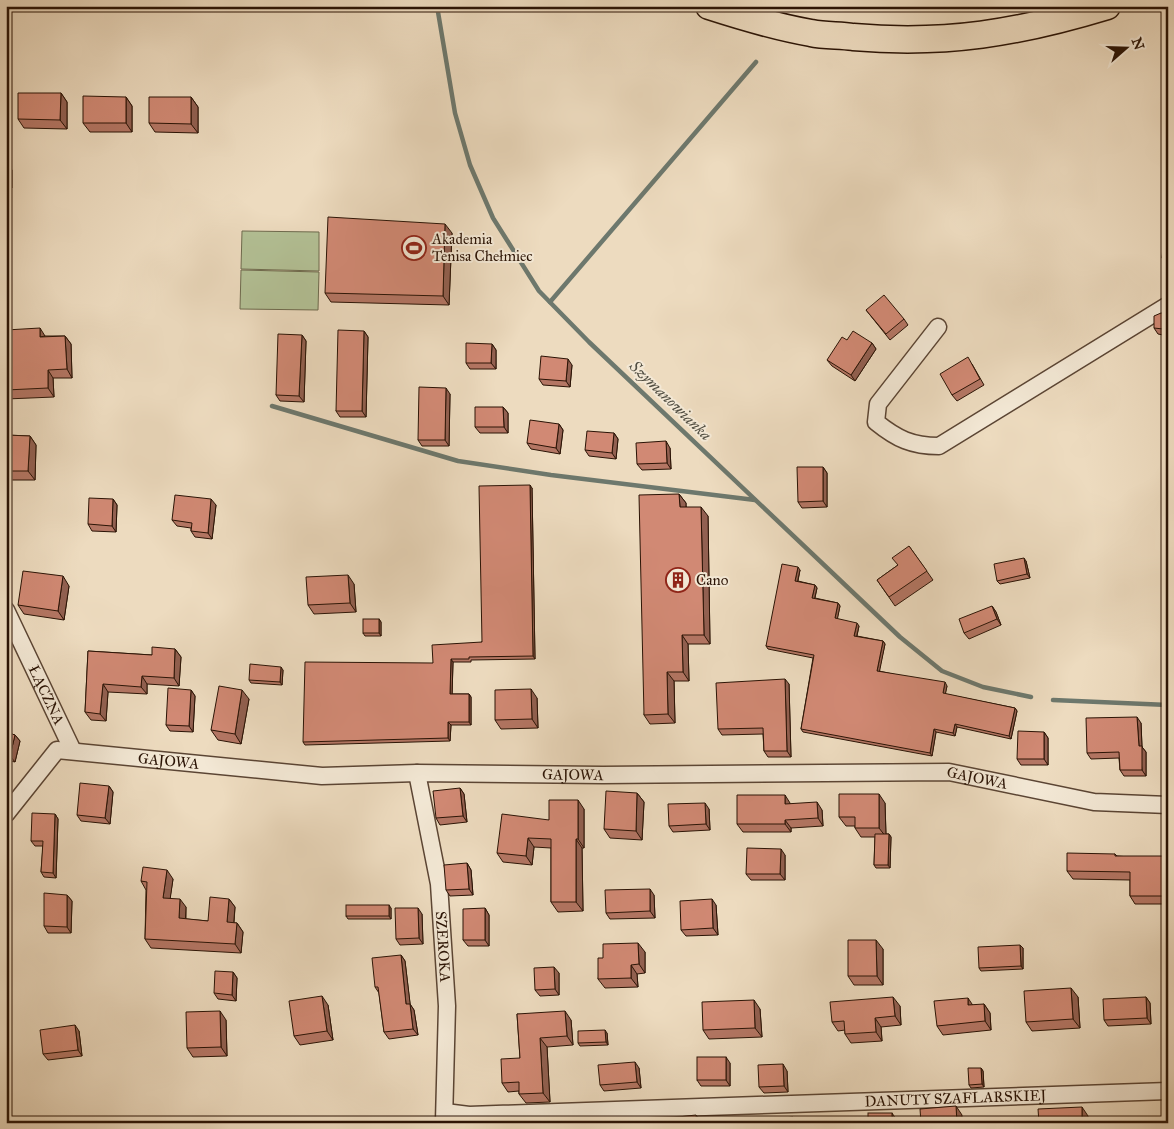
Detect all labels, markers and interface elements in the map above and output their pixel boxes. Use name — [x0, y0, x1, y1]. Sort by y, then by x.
north arrow — [1102, 22, 1152, 72]
text: N — [1128, 35, 1148, 52]
place label: Akademia Tenisa Chełmiec — [431, 230, 533, 265]
sports icon: Akademia Tenisa Chełmiec — [401, 235, 427, 261]
water label: Szymanowianka — [625, 356, 716, 444]
building icon: Cano — [665, 567, 691, 593]
place label: Cano — [696, 571, 729, 589]
street label: ŁĄCZNA — [25, 662, 68, 728]
street label: GAJOWA — [137, 749, 200, 773]
street label: GAJOWA — [945, 763, 1009, 793]
street label: GAJOWA — [542, 765, 604, 785]
street label: SZEROKA — [432, 911, 454, 983]
street label: DANUTY SZAFLARSKIEJ — [864, 1086, 1047, 1110]

